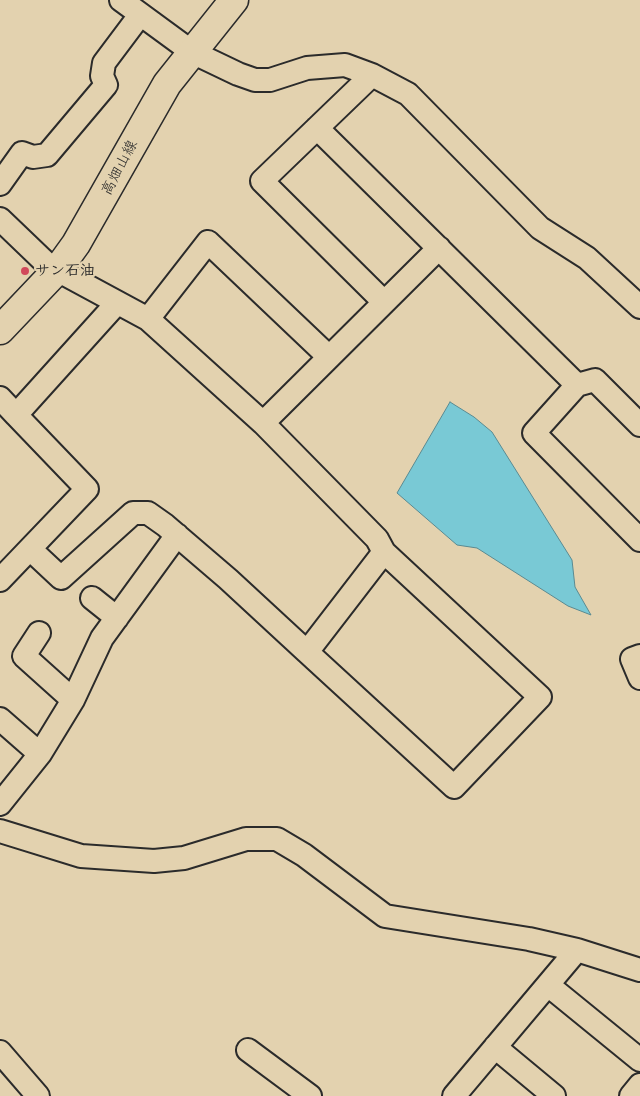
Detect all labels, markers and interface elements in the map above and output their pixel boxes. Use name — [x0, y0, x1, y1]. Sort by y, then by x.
street label: 高畑山線 — [98, 137, 142, 199]
place label: サン石油 — [35, 262, 95, 280]
marker: サン石油 — [19, 265, 31, 277]

